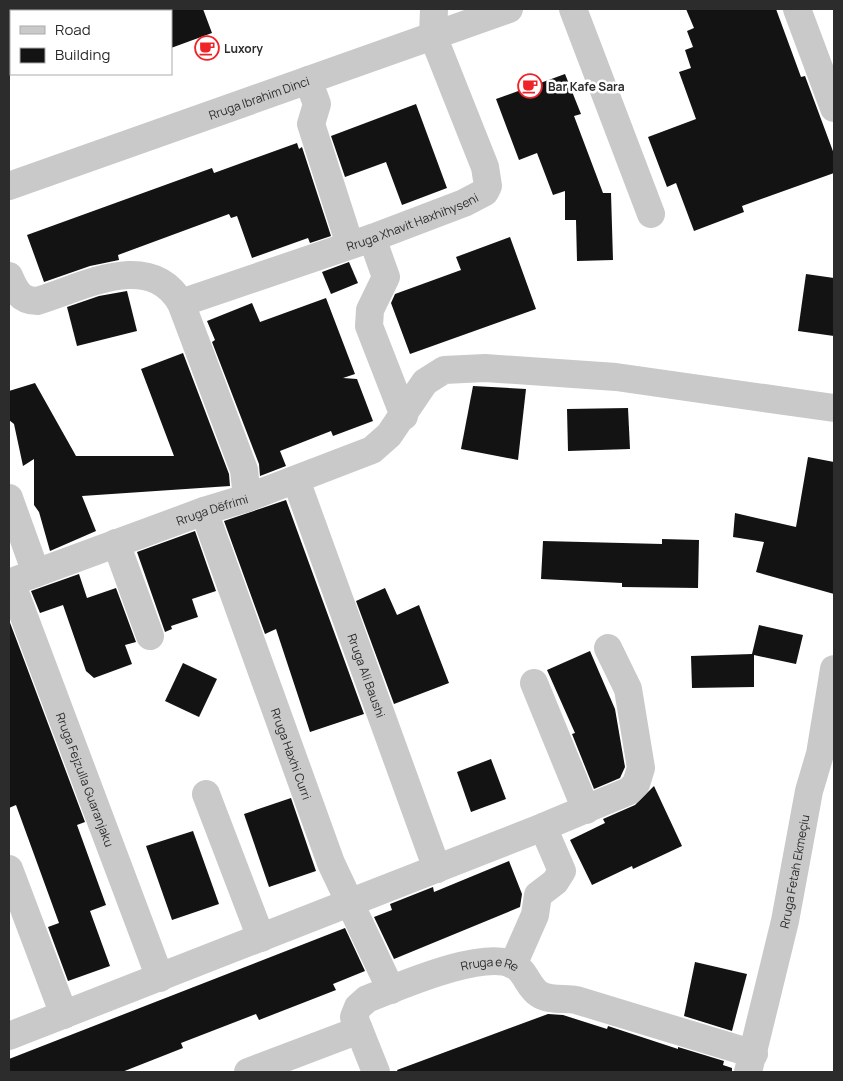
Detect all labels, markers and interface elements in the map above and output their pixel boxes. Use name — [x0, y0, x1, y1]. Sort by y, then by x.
legend — [10, 10, 172, 75]
text: Road — [55, 19, 91, 40]
cafe icon: Luxory — [194, 35, 220, 61]
place label: Luxory — [224, 40, 263, 57]
text: Building — [55, 44, 110, 65]
street label: Rruga Ibrahim Dinci — [206, 72, 311, 123]
cafe icon: Bar Kafe Sara — [517, 73, 543, 99]
place label: Bar Kafe Sara — [548, 78, 625, 95]
street label: Rruga Xhavit Haxhihyseni — [344, 189, 481, 255]
street label: Rruga Dëfrimi — [174, 490, 250, 529]
street label: Rruga Ali Baushi — [344, 631, 390, 720]
street label: Rruga Haxhi Curri — [267, 706, 316, 802]
street label: Rruga Fejzulla Guaranjaku — [52, 710, 118, 849]
street label: Rruga Fetah Ekmeçiu — [775, 813, 813, 930]
street label: Rruga e Re — [459, 953, 523, 975]

